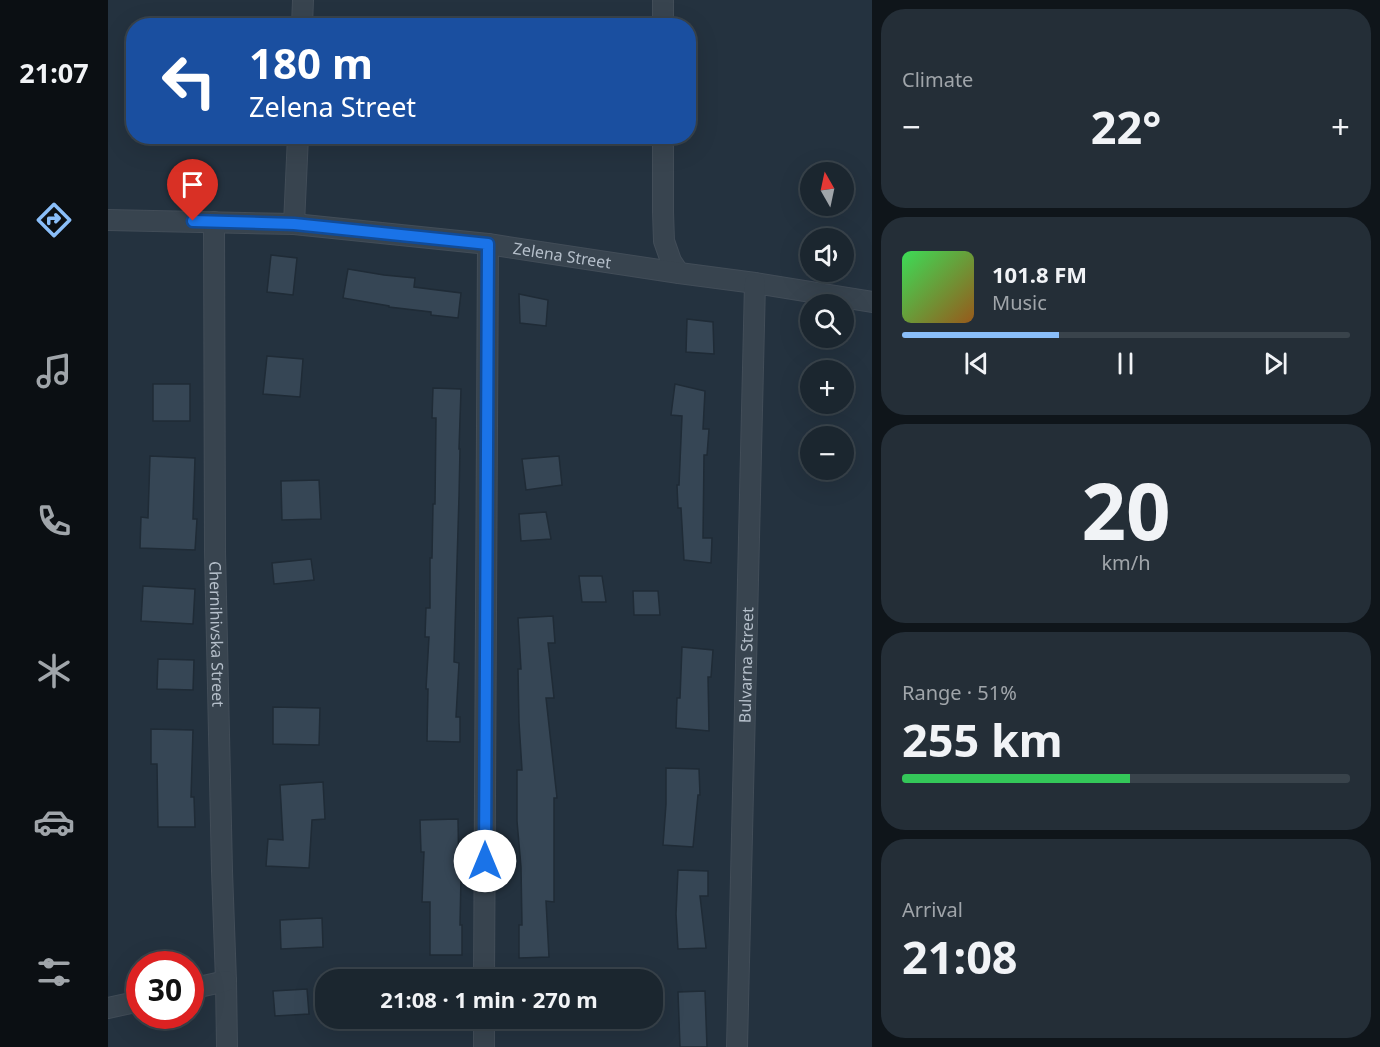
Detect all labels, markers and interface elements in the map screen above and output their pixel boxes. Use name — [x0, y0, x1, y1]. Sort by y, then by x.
text: 180 m — [249, 34, 373, 91]
icon: left — [150, 42, 228, 120]
text: 21:07 — [19, 54, 89, 91]
text: Climate — [902, 66, 973, 93]
text: Zelena Street — [249, 88, 416, 125]
text: 22° — [1091, 96, 1161, 157]
text: − — [902, 104, 921, 149]
text: + — [1331, 104, 1350, 149]
pin — [167, 159, 218, 221]
north arrow — [800, 162, 854, 216]
map controls — [800, 162, 854, 480]
icon: arrive — [176, 168, 209, 201]
icon: directions — [33, 199, 75, 241]
button: sound — [800, 228, 854, 282]
street label: Zelena Street — [511, 237, 613, 274]
text: 101.8 FM — [992, 259, 1087, 289]
text: Music — [992, 289, 1047, 316]
button: search — [800, 294, 854, 348]
icon: previous — [960, 347, 993, 380]
icon: pause — [1109, 347, 1142, 380]
icon: next — [1259, 347, 1292, 380]
icon: music — [33, 350, 75, 392]
button: + — [800, 360, 854, 414]
button: − — [800, 426, 854, 480]
text: 20 — [1081, 457, 1171, 563]
icon: phone — [33, 500, 75, 542]
text: km/h — [1101, 549, 1151, 576]
street label: Chernihivska Street — [204, 561, 229, 707]
street label: Bulvarna Street — [734, 607, 758, 723]
icon: climate — [33, 650, 75, 692]
text: Range · 51% — [902, 679, 1017, 706]
text: 255 km — [902, 709, 1063, 770]
icon: car — [33, 801, 75, 843]
position arrow — [453, 829, 517, 893]
text: Arrival — [902, 896, 963, 923]
text: 21:08 — [902, 926, 1018, 987]
icon: filters — [33, 951, 75, 993]
speed limit sign: 30 — [126, 951, 204, 1029]
text: 21:08 · 1 min · 270 m — [380, 984, 598, 1014]

